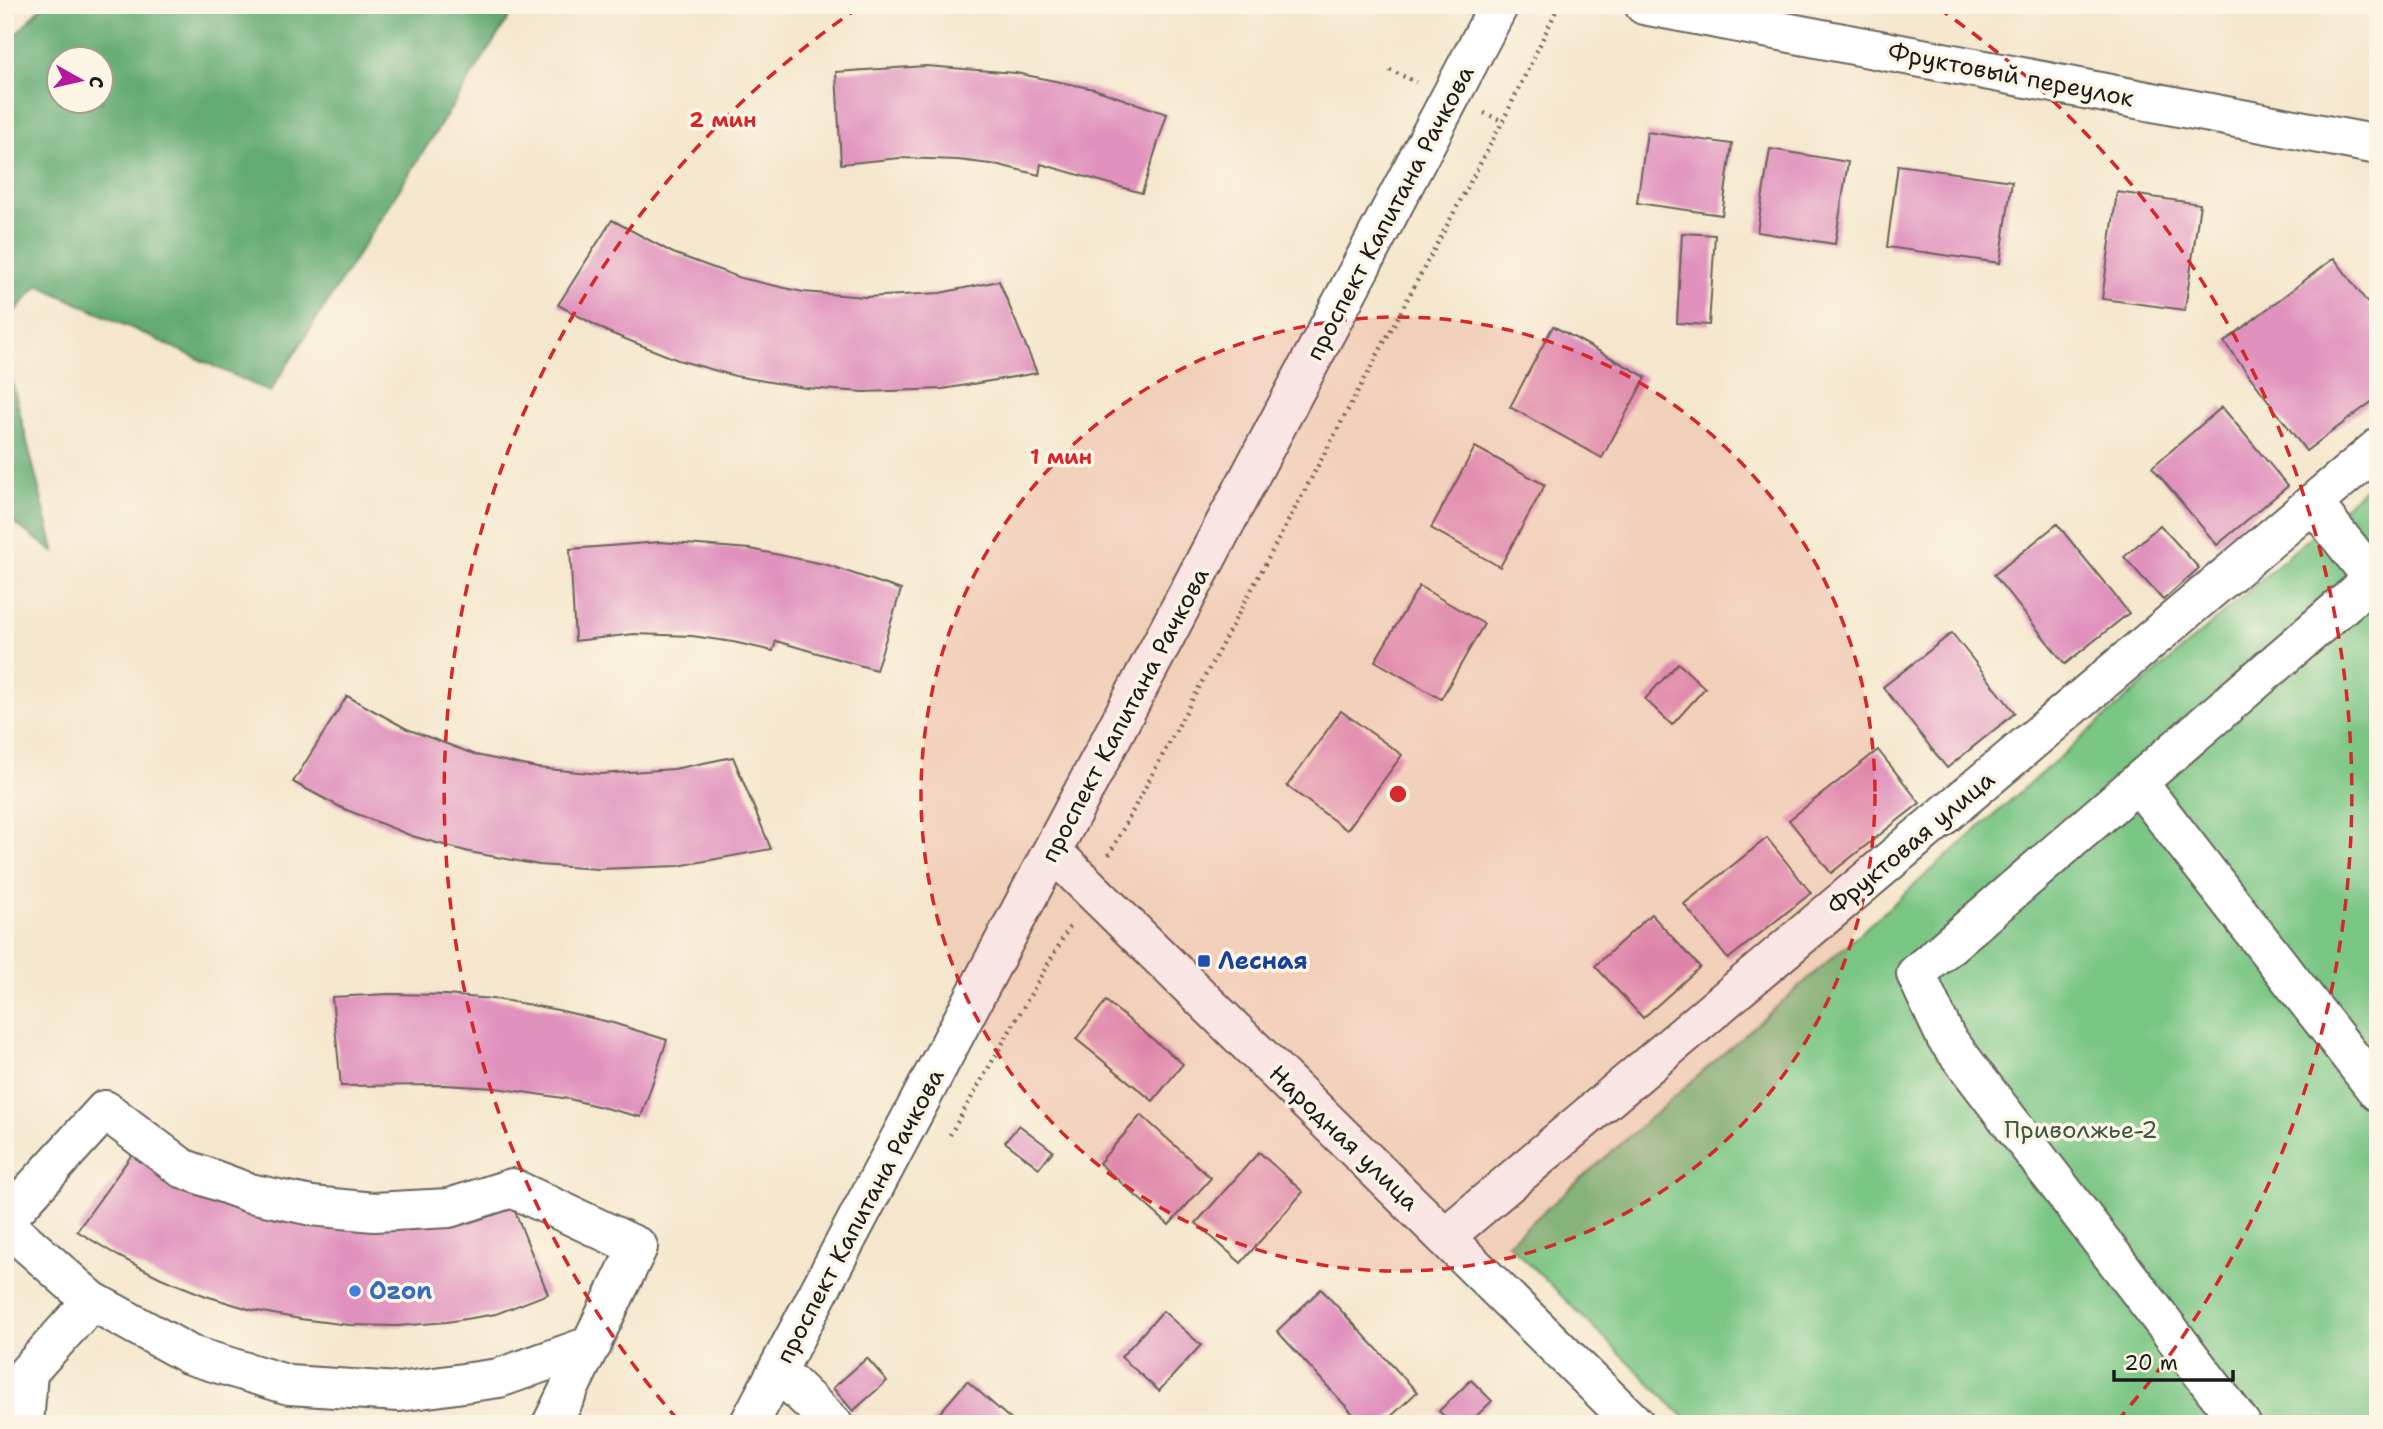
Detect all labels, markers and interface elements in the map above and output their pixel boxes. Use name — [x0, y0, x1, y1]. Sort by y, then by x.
street label: Фруктовый переулок — [1885, 35, 2137, 115]
north arrow — [46, 46, 116, 116]
street label: проспект Капитана Рачкова — [1298, 60, 1482, 366]
text: С — [83, 75, 110, 90]
text: 2 мин — [689, 106, 757, 134]
text: 1 мин — [1030, 443, 1092, 471]
street label: проспект Капитана Рачкова — [1033, 562, 1217, 868]
street label: Фруктовая улица — [1821, 764, 2001, 922]
centre of rings — [1386, 782, 1410, 806]
place label: Лесная — [1218, 945, 1308, 977]
marker: Лесная — [1196, 953, 1212, 969]
street label: Народная улица — [1262, 1058, 1426, 1218]
street label: проспект Капитана Рачкова — [768, 1063, 952, 1369]
park label: Приволжье-2 — [2004, 1114, 2158, 1146]
place label: Ozon — [369, 1275, 432, 1307]
marker: Ozon — [347, 1283, 363, 1299]
scale bar — [2114, 1338, 2232, 1382]
text: 20 m — [2124, 1349, 2178, 1377]

